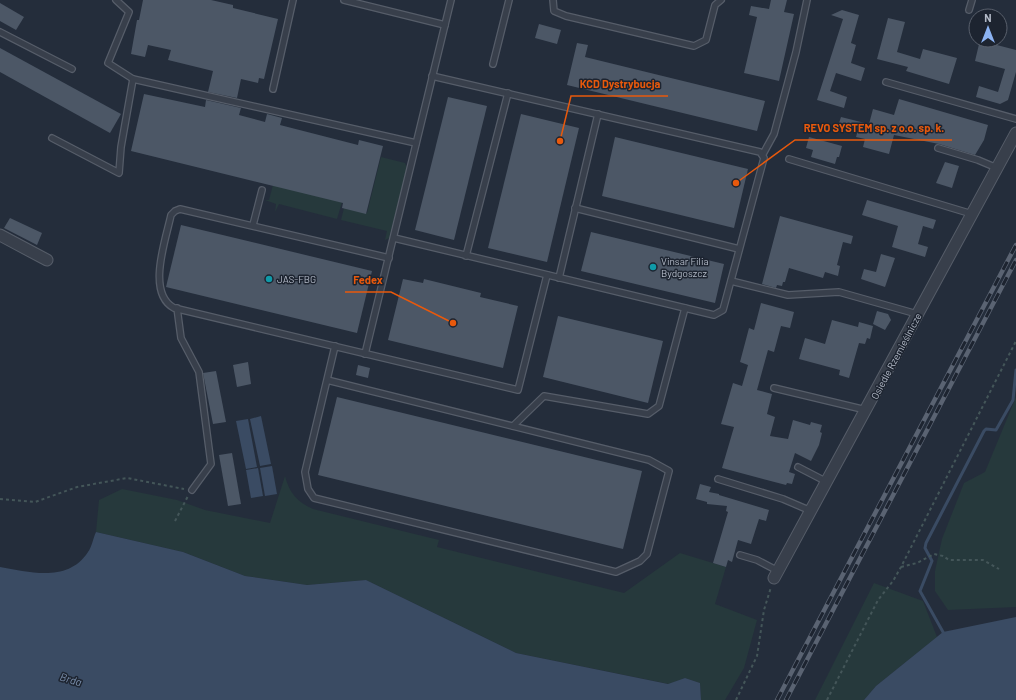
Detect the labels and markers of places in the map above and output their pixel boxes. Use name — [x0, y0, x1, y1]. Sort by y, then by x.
callout: KCD Dystrybucja — [571, 73, 668, 96]
callout: REVO SYSTEM sp. z o.o. sp. k. — [795, 117, 952, 140]
place label: Vinsar Filia Bydgoszcz — [661, 255, 709, 279]
marker: Vinsar Filia Bydgoszcz — [648, 262, 658, 272]
callout: Fedex — [345, 269, 391, 292]
place label: JAS-FBG — [277, 273, 316, 285]
marker: JAS-FBG — [264, 274, 274, 284]

